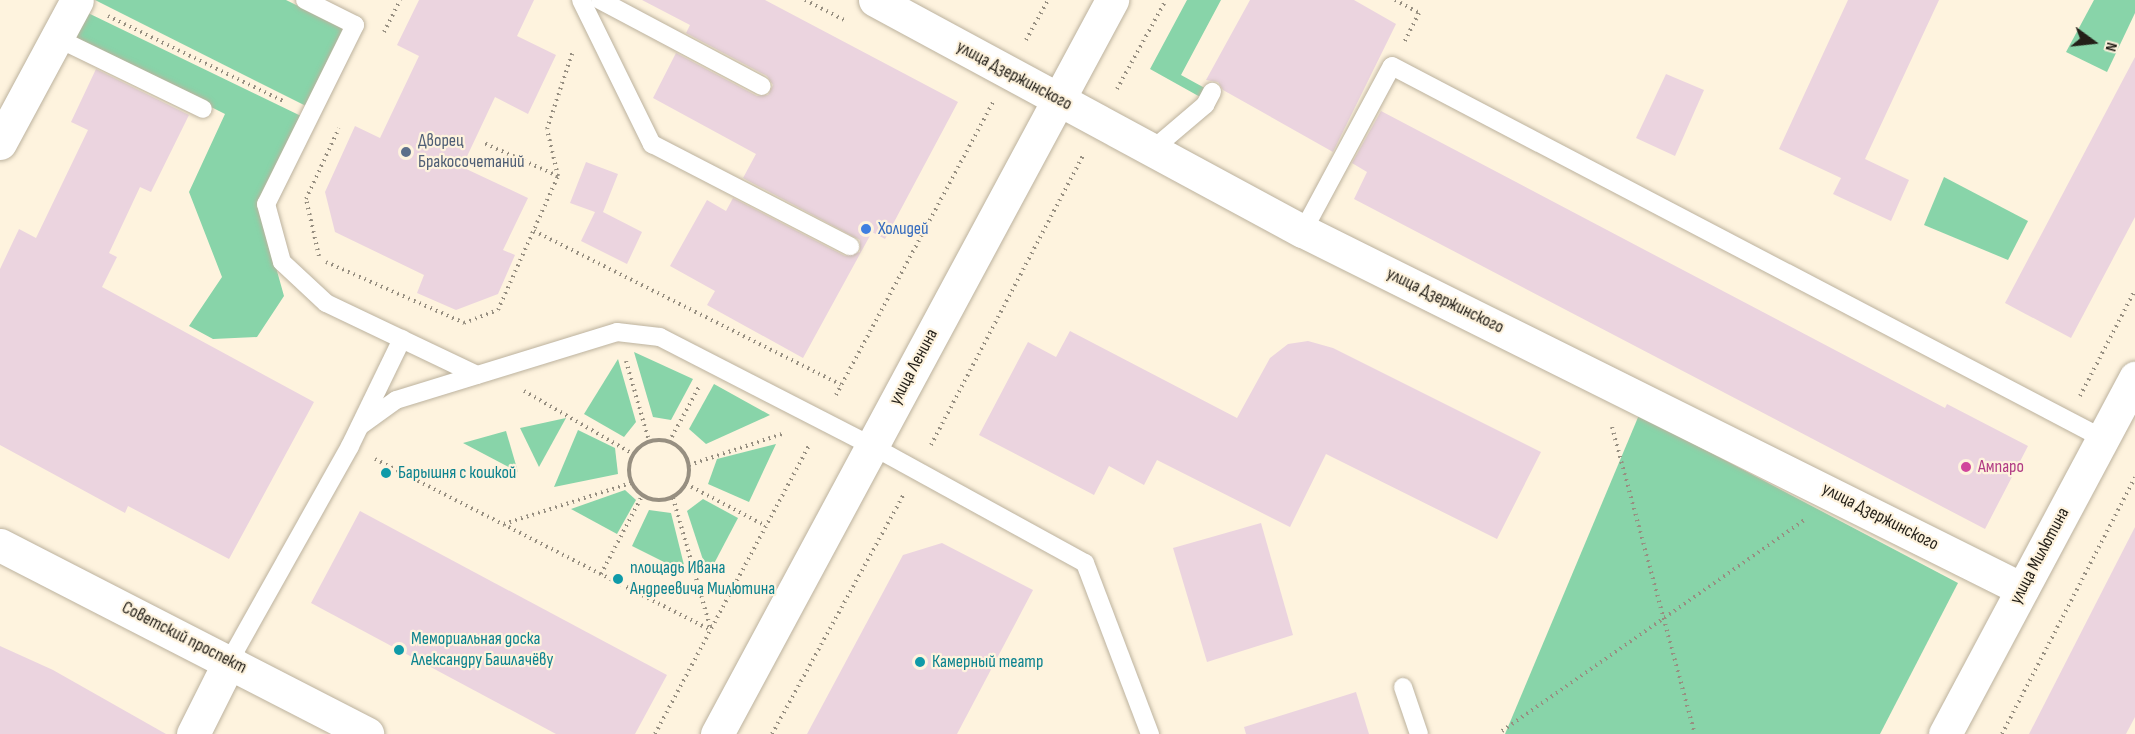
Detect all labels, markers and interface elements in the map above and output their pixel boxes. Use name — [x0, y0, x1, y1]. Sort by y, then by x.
north arrow — [2063, 12, 2123, 72]
street label: улица Дзержинского — [952, 36, 1076, 116]
text: N — [2101, 40, 2121, 53]
place label: Дворец Бракосочетаний — [418, 131, 524, 174]
marker: Дворец Бракосочетаний — [399, 145, 413, 159]
place label: Холидей — [878, 218, 929, 240]
marker: Холидей — [859, 222, 873, 236]
street label: улица Дзержинского — [1383, 263, 1507, 339]
street label: улица Ленина — [885, 325, 943, 409]
place label: Ампаро — [1978, 456, 2024, 478]
marker: Ампаро — [1959, 460, 1973, 474]
place label: Барышня с кошкой — [398, 462, 516, 484]
marker: Барышня с кошкой — [379, 466, 393, 480]
street label: улица Дзержинского — [1818, 478, 1942, 556]
street label: улица Милютина — [2006, 504, 2074, 608]
place label: площадь Ивана Андреевича Милютина — [630, 558, 775, 600]
marker: площадь Ивана Андреевича Милютина — [611, 572, 625, 586]
street label: Советский проспект — [118, 597, 250, 679]
place label: Мемориальная доска Александру Башлачёву — [411, 629, 554, 672]
marker: Мемориальная доска Александру Башлачёву — [392, 643, 406, 657]
place label: Камерный театр — [932, 651, 1043, 673]
marker: Камерный театр — [913, 655, 927, 669]

